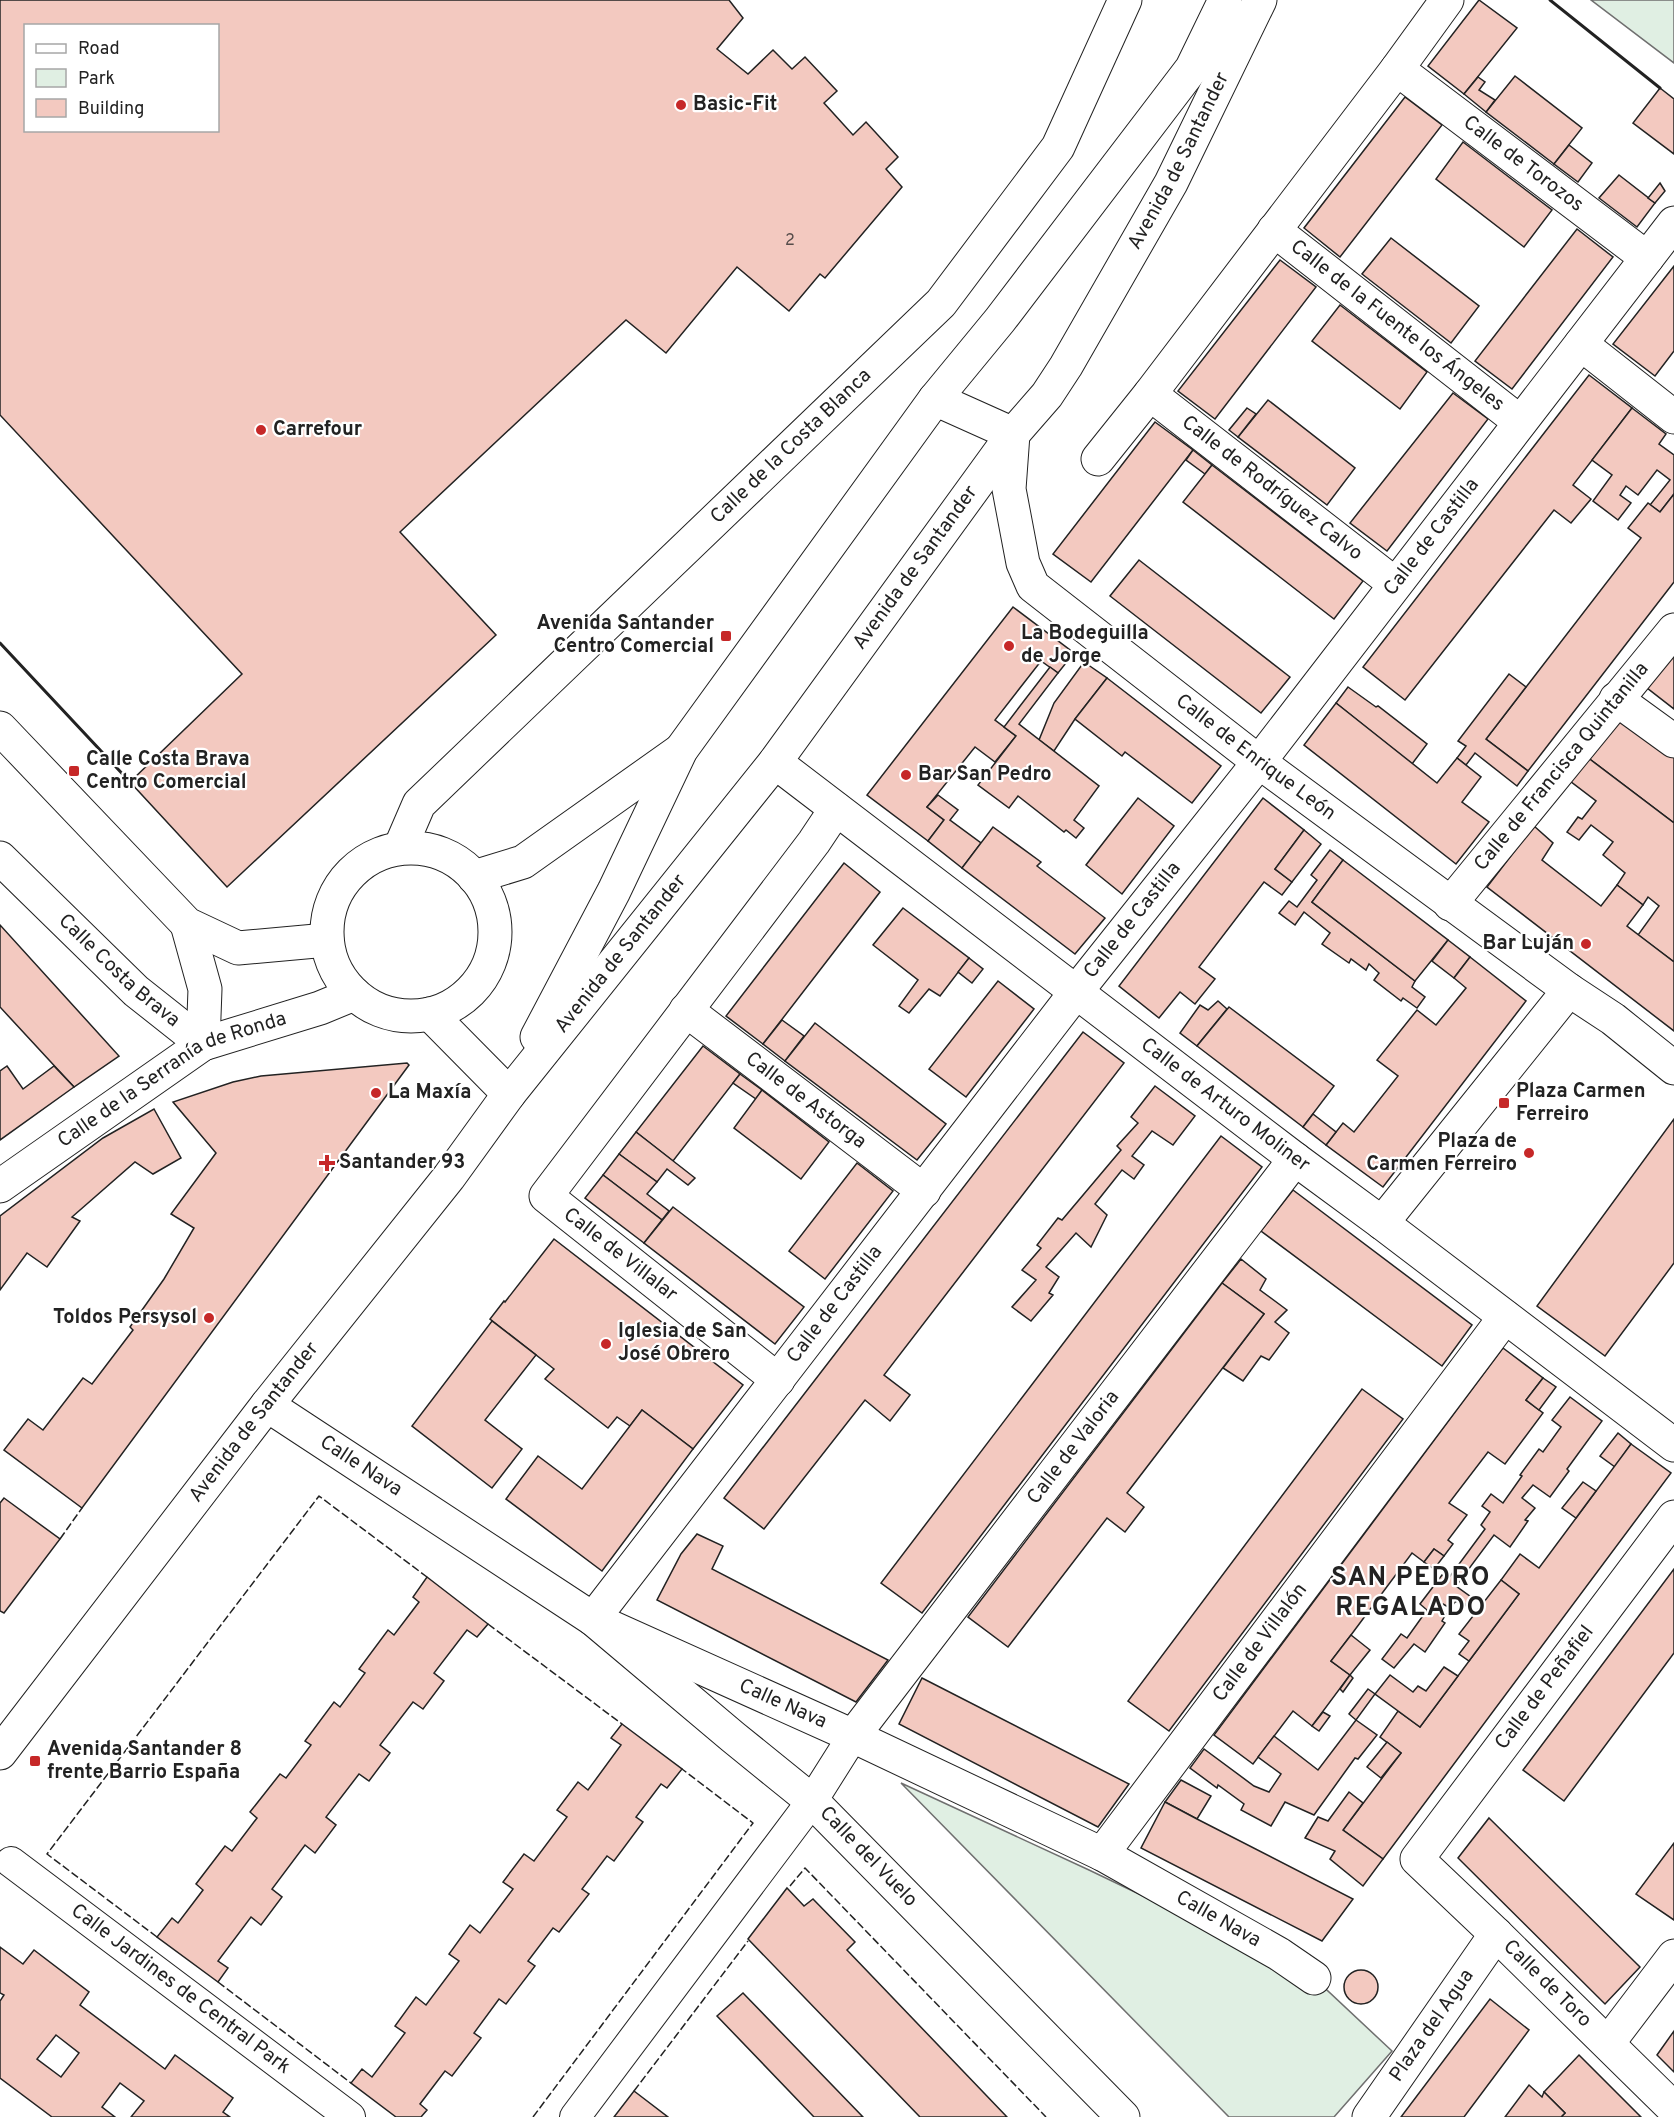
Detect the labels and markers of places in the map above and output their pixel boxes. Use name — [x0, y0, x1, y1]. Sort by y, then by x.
place label: Basic-Fit — [693, 92, 778, 118]
marker: Basic-Fit — [674, 98, 688, 112]
place label: Carrefour — [273, 417, 363, 443]
marker: Carrefour — [254, 423, 268, 437]
place label: Avenida Santander Centro Comercial — [536, 611, 715, 660]
place label: La Bodeguilla de Jorge — [1021, 621, 1149, 670]
marker: Avenida Santander Centro Comercial — [719, 629, 733, 643]
marker: La Bodeguilla de Jorge — [1002, 639, 1016, 653]
place label: Calle Costa Brava Centro Comercial — [86, 747, 250, 796]
place label: Bar San Pedro — [918, 762, 1052, 788]
marker: Calle Costa Brava Centro Comercial — [67, 764, 81, 778]
marker: Bar San Pedro — [899, 768, 913, 782]
place label: Bar Luján — [1483, 931, 1574, 957]
marker: Bar Luján — [1579, 937, 1593, 951]
place label: Plaza Carmen Ferreiro — [1516, 1079, 1646, 1128]
place label: La Maxía — [388, 1080, 471, 1106]
marker: La Maxía — [369, 1086, 383, 1100]
marker: Plaza Carmen Ferreiro — [1497, 1096, 1511, 1110]
place label: Plaza de Carmen Ferreiro — [1366, 1129, 1517, 1178]
marker: Plaza de Carmen Ferreiro — [1522, 1146, 1536, 1160]
place label: Santander 93 — [339, 1150, 465, 1176]
marker: Santander 93 — [320, 1156, 334, 1170]
place label: Toldos Persysol — [53, 1305, 197, 1331]
marker: Toldos Persysol — [202, 1311, 216, 1325]
place label: Iglesia de San José Obrero — [618, 1319, 747, 1368]
marker: Iglesia de San José Obrero — [599, 1337, 613, 1351]
place label: Avenida Santander 8 frente Barrio España — [47, 1737, 242, 1786]
marker: Avenida Santander 8 frente Barrio España — [28, 1754, 42, 1768]

